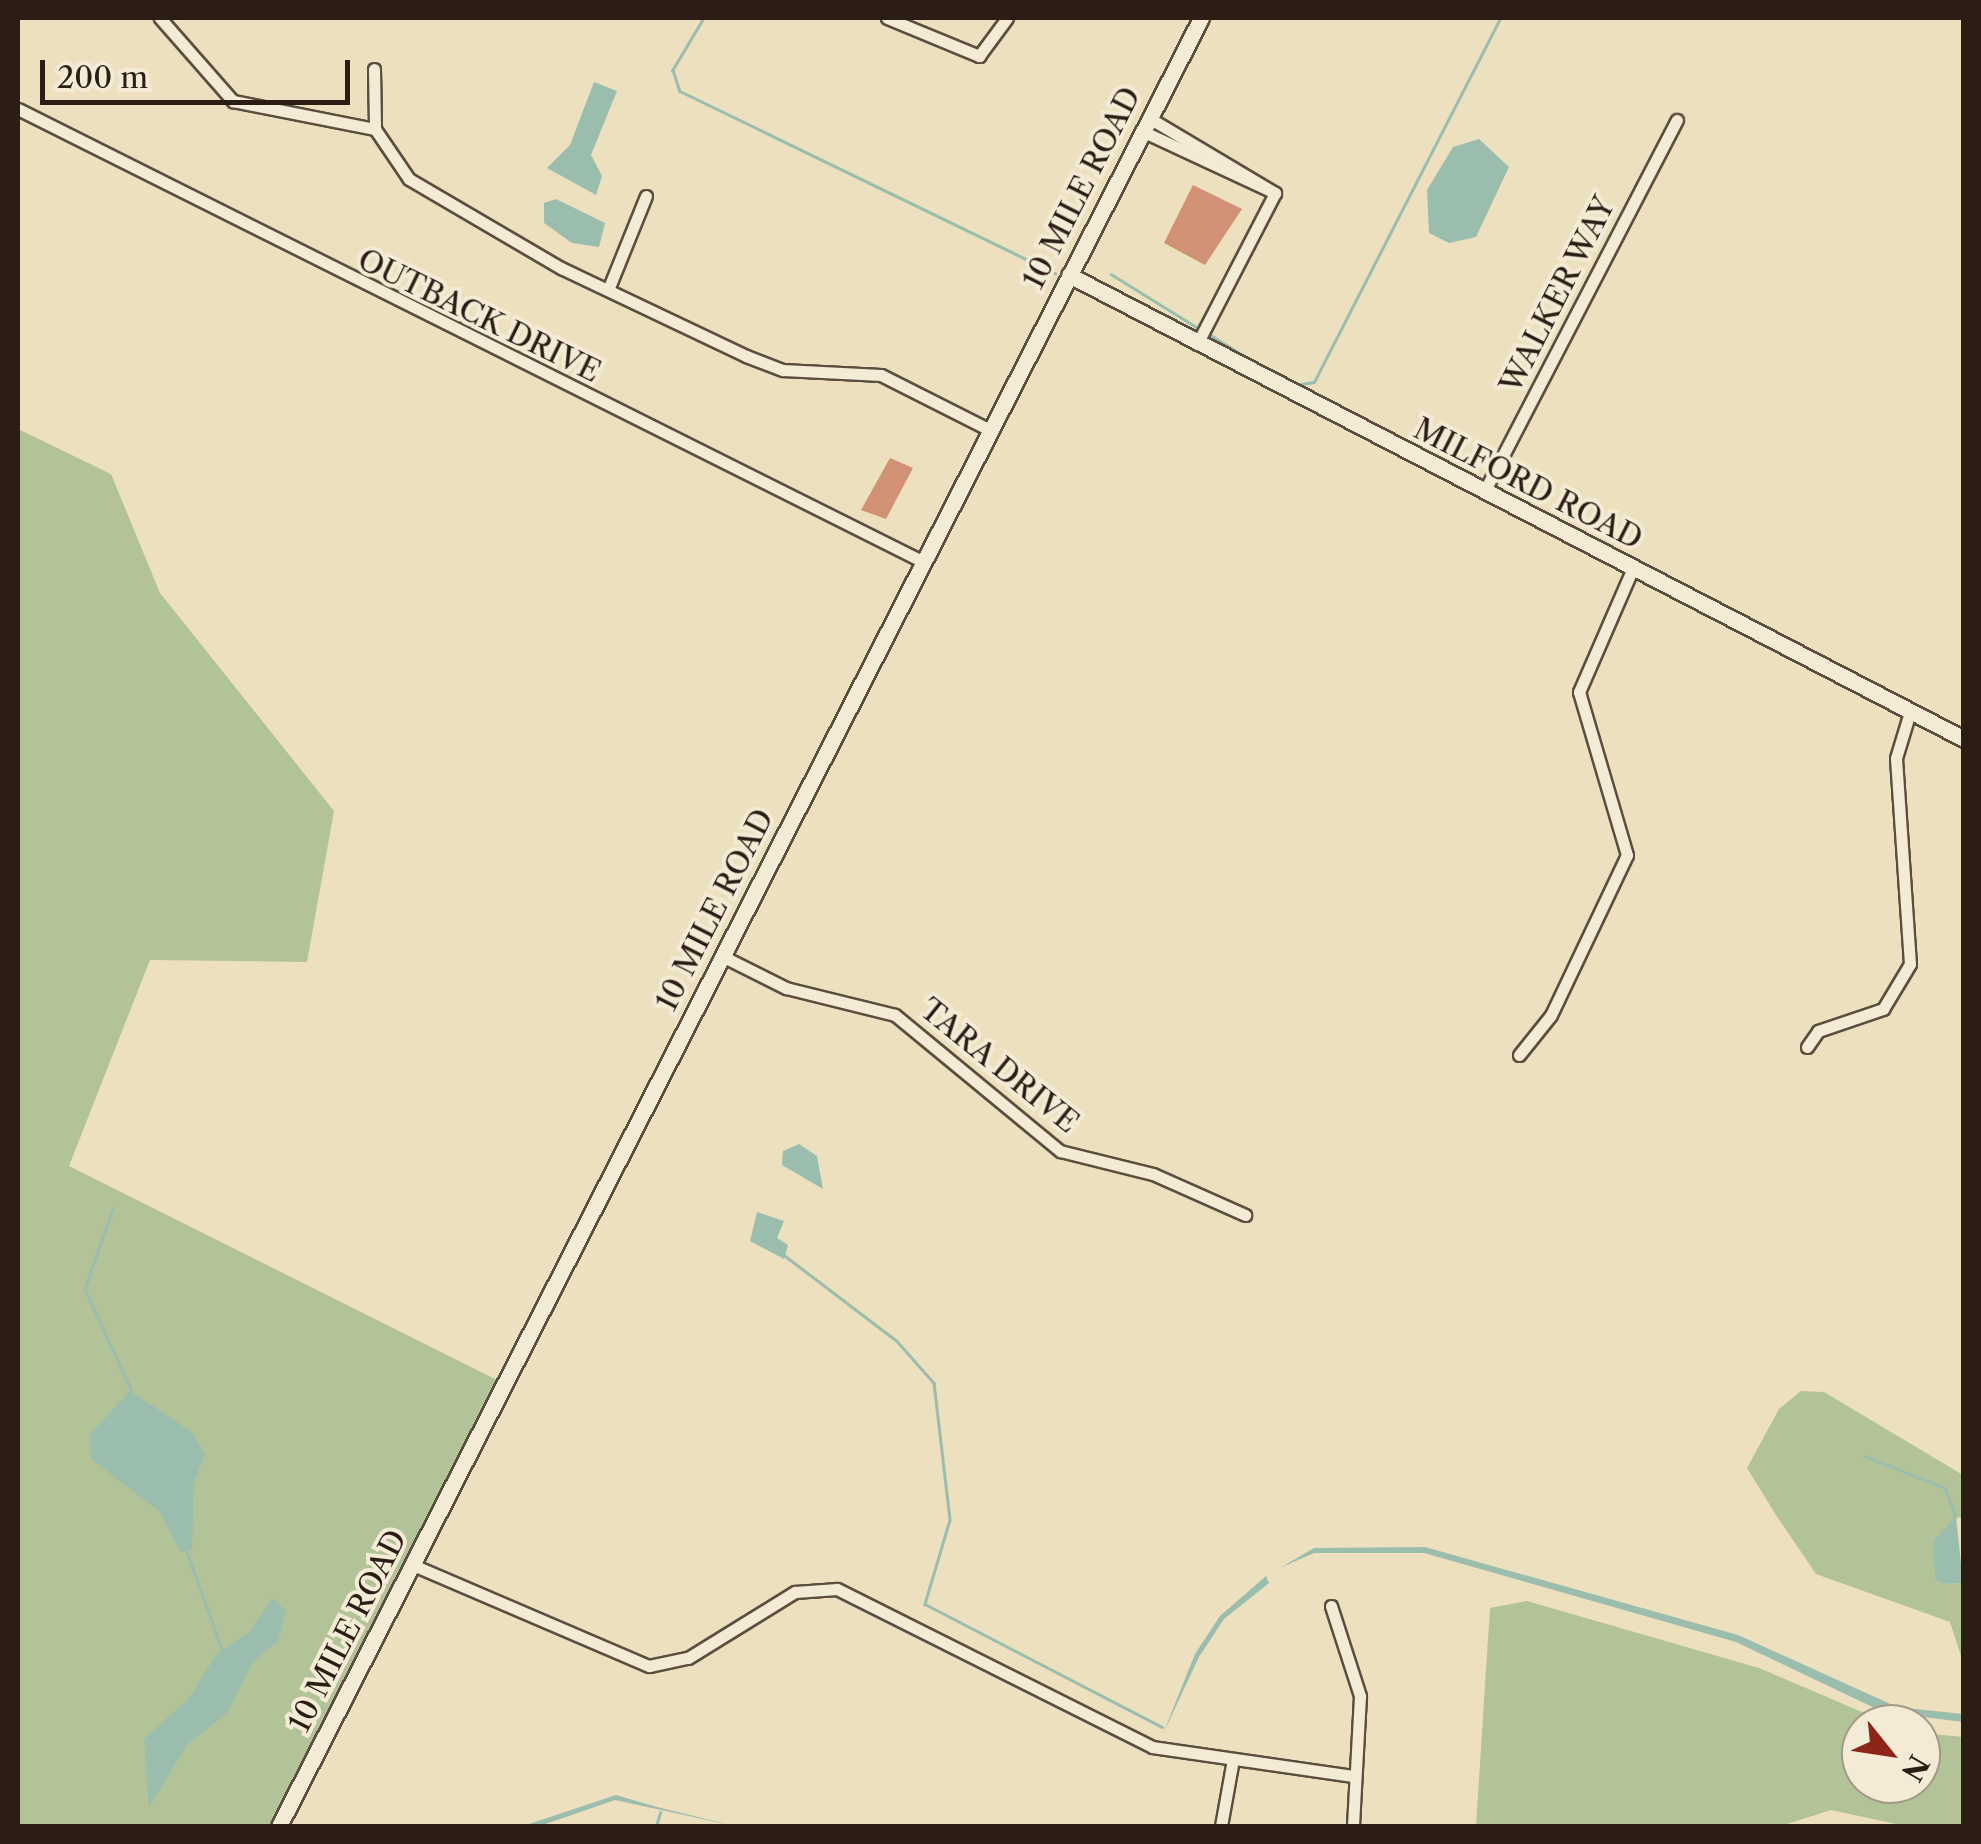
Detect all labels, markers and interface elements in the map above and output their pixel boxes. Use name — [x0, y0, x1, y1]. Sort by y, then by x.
scale bar — [45, 40, 355, 102]
text: 200 m — [57, 59, 148, 96]
street label: 10 MILE ROAD — [1016, 81, 1148, 295]
street label: WALKER WAY — [1492, 190, 1624, 400]
street label: OUTBACK DRIVE — [352, 242, 606, 390]
street label: MILFORD ROAD — [1408, 411, 1648, 557]
street label: 10 MILE ROAD — [649, 803, 781, 1017]
street label: TARA DRIVE — [912, 991, 1086, 1141]
street label: 10 MILE ROAD — [282, 1524, 414, 1738]
north arrow — [1841, 1704, 1941, 1804]
text: N — [1894, 1749, 1936, 1787]

